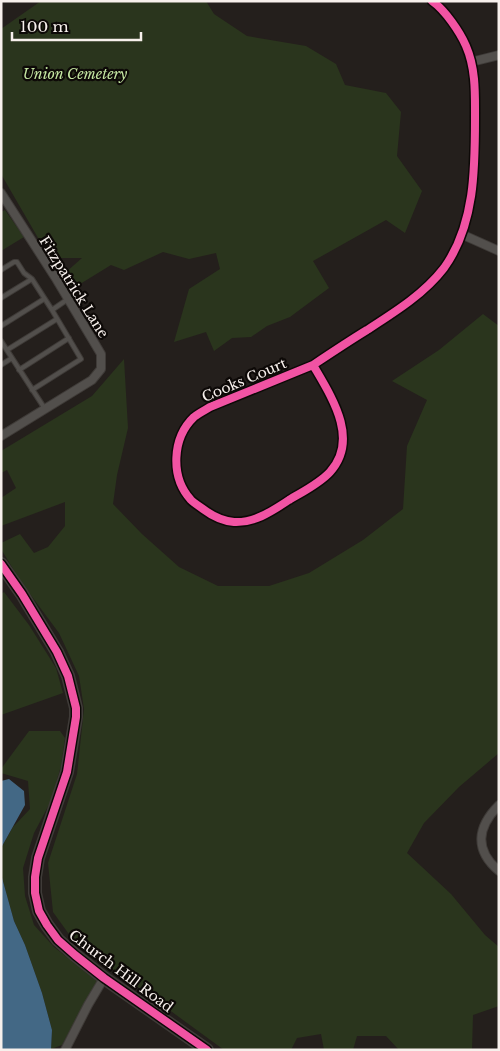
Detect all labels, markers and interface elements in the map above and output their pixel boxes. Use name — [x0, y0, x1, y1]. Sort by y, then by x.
scale bar — [12, 10, 141, 42]
text: 100 m — [20, 17, 69, 36]
park label: Union Cemetery — [23, 65, 128, 83]
street label: Fitzpatrick Lane — [35, 233, 113, 341]
street label: Cooks Court — [199, 354, 290, 406]
street label: Church Hill Road — [65, 926, 177, 1016]

